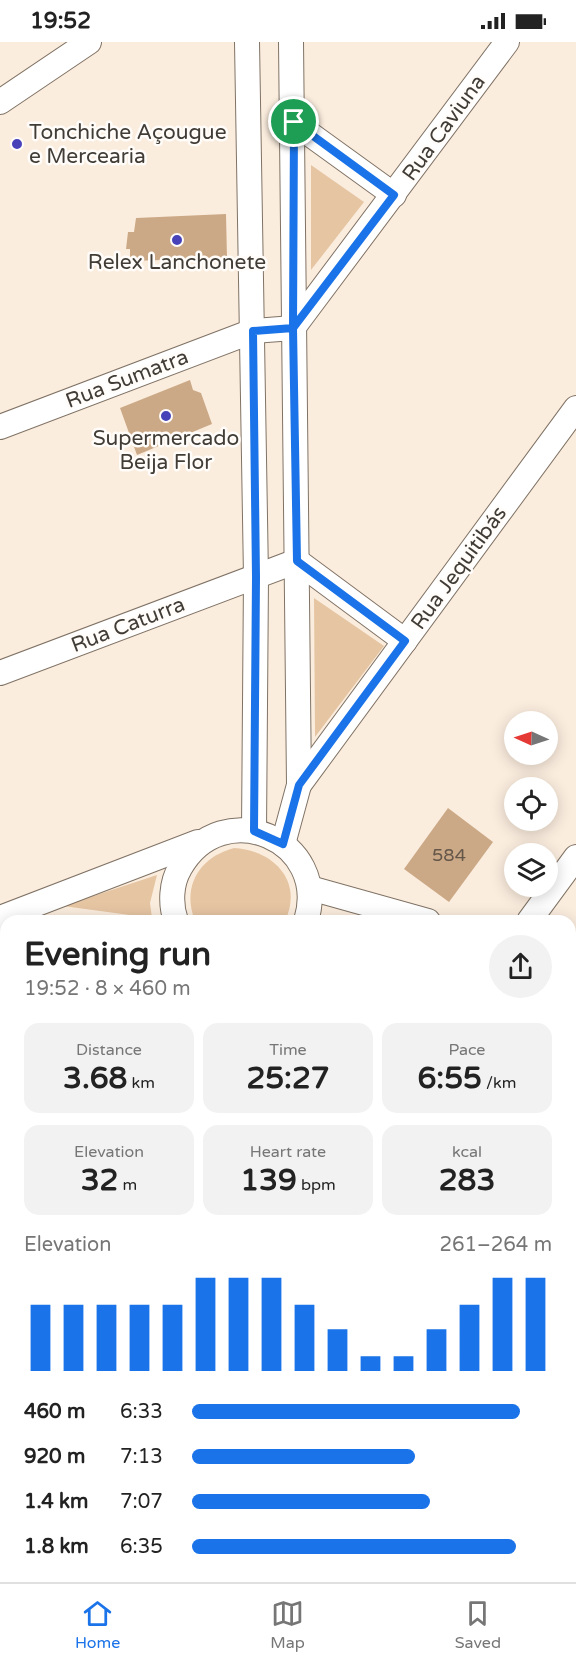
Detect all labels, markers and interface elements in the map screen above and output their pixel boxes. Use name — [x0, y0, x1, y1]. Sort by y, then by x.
text: 19:52 — [30, 8, 91, 34]
street label: Rua Caviuna — [397, 70, 491, 186]
pin — [268, 96, 319, 147]
icon: arrive — [277, 105, 310, 138]
place label: Tonchiche Açougue e Mercearia — [29, 120, 227, 169]
marker: Tonchiche Açougue e Mercearia — [10, 137, 24, 151]
marker: Relex Lanchonete — [170, 233, 184, 247]
place label: Relex Lanchonete — [88, 250, 266, 275]
street label: Rua Sumatra — [62, 344, 192, 414]
marker: Supermercado Beija Flor — [159, 409, 173, 423]
place label: Supermercado Beija Flor — [93, 426, 239, 475]
street label: Rua Jequitibás — [406, 501, 512, 635]
street label: Rua Caturra — [68, 592, 188, 658]
north arrow — [504, 711, 558, 765]
map controls — [504, 711, 558, 897]
button: locate — [504, 777, 558, 831]
button: layers — [504, 843, 558, 897]
house number: 584 — [432, 844, 466, 866]
text: Evening run — [24, 935, 211, 974]
button: share — [489, 935, 552, 998]
text: 19:52 · 8 × 460 m — [24, 977, 191, 1001]
text: Distance — [76, 1040, 142, 1060]
text: Time — [269, 1040, 307, 1060]
text: Pace — [449, 1040, 485, 1060]
text: 3.68 — [63, 1060, 127, 1097]
text: 25:27 — [246, 1060, 330, 1097]
text: 6:55 — [418, 1060, 482, 1097]
text: km — [127, 1073, 155, 1093]
text: /km — [482, 1073, 516, 1093]
text: Elevation — [74, 1142, 144, 1162]
text: Heart rate — [250, 1142, 326, 1162]
text: kcal — [452, 1142, 482, 1162]
text: 32 — [81, 1162, 118, 1199]
text: 139 — [240, 1162, 297, 1199]
text: 283 — [439, 1162, 495, 1199]
text: m — [118, 1175, 137, 1195]
text: bpm — [297, 1175, 336, 1195]
text: Elevation — [24, 1233, 111, 1257]
text: 261–264 m — [439, 1233, 552, 1257]
text: 460 m — [24, 1400, 85, 1424]
text: 6:33 — [120, 1400, 163, 1424]
text: 920 m — [24, 1445, 85, 1469]
text: 7:13 — [120, 1445, 163, 1469]
text: 1.4 km — [24, 1490, 88, 1514]
text: 7:07 — [120, 1490, 163, 1514]
text: 1.8 km — [24, 1535, 89, 1559]
text: 6:35 — [120, 1535, 163, 1559]
tab: Home — [75, 1597, 120, 1653]
tab: Map — [270, 1597, 305, 1653]
tab: Saved — [455, 1597, 501, 1653]

